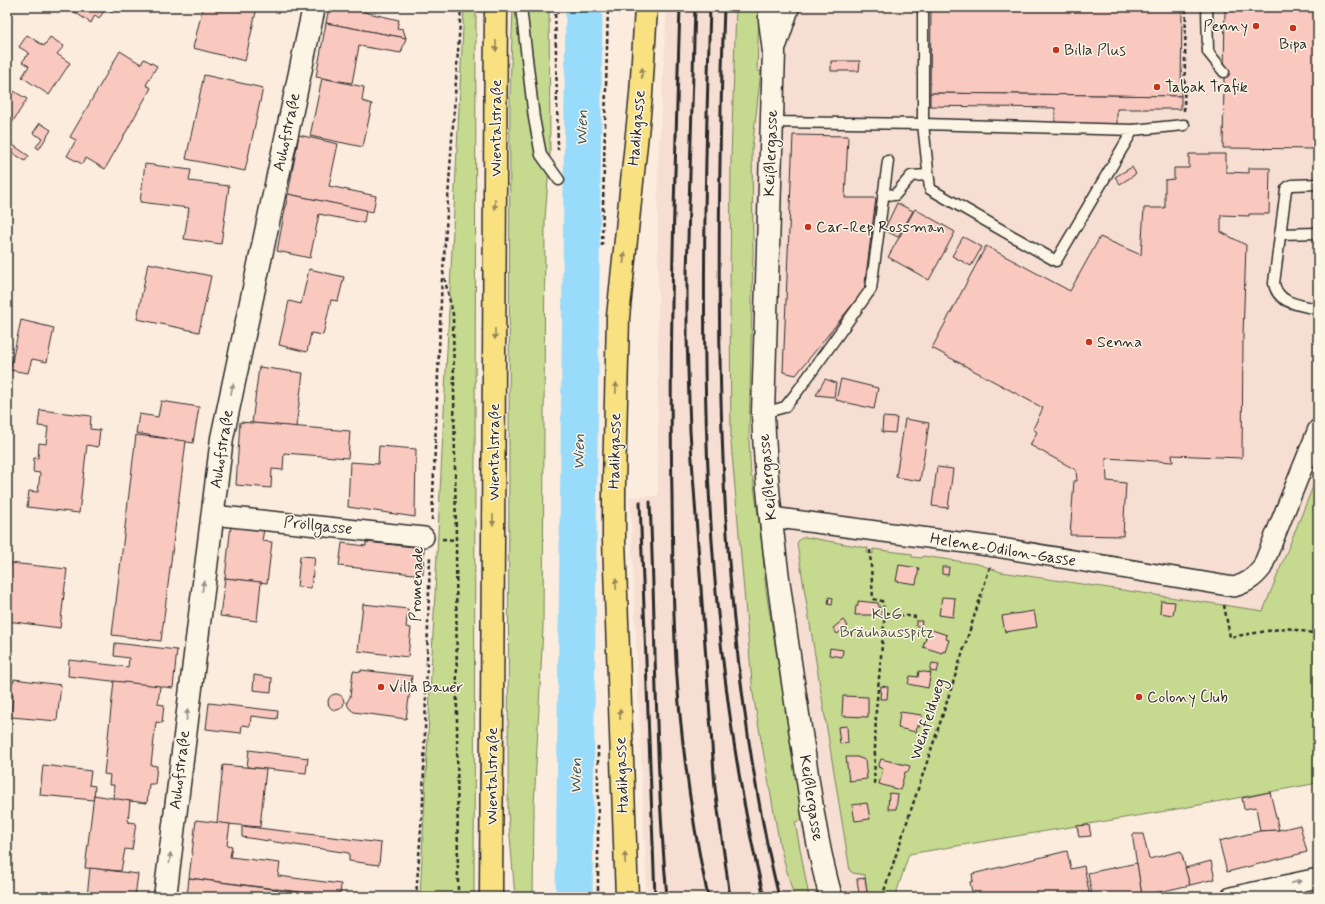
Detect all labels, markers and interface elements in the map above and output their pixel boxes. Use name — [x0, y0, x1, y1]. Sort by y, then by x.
place label: Penny — [1203, 16, 1248, 37]
marker: Penny — [1251, 21, 1261, 31]
marker: Bipa — [1288, 23, 1298, 33]
place label: Bipa — [1279, 34, 1307, 55]
one-way arrow — [493, 40, 499, 53]
place label: Billa Plus — [1064, 40, 1126, 61]
marker: Billa Plus — [1051, 45, 1061, 55]
one-way arrow — [639, 67, 646, 79]
place label: Tabak Trafik — [1165, 77, 1248, 98]
street label: Wientalstraße — [486, 79, 507, 177]
marker: Tabak Trafik — [1152, 82, 1162, 92]
street label: Hadikgasse — [623, 89, 651, 167]
street label: Auhofstraße — [268, 91, 306, 173]
street label: Keißlergasse — [759, 109, 784, 197]
water label: Wien — [571, 110, 593, 146]
one-way arrow — [492, 198, 498, 211]
place label: Car-Rep Rossman — [816, 217, 945, 238]
marker: Car-Rep Rossman — [803, 222, 813, 232]
one-way arrow — [621, 252, 628, 264]
one-way arrow — [492, 328, 498, 341]
place label: Senna — [1097, 332, 1142, 353]
marker: Senna — [1084, 337, 1094, 347]
one-way arrow — [230, 382, 236, 395]
one-way arrow — [613, 382, 620, 394]
street label: Wientalstraße — [484, 403, 505, 501]
street label: Auhofstraße — [205, 408, 239, 490]
street label: Hadikgasse — [604, 413, 626, 489]
street label: Keißlergasse — [754, 432, 783, 521]
water label: Wien — [568, 434, 590, 470]
street label: Pröllgasse — [283, 512, 353, 541]
one-way arrow — [490, 514, 496, 527]
street label: Helene-Odilon-Gasse — [929, 528, 1077, 572]
street label: Promenade — [405, 546, 429, 622]
one-way arrow — [613, 577, 619, 590]
one-way arrow — [200, 580, 206, 592]
park label: KLG Bräuhausspitz — [839, 604, 935, 643]
street label: Weinfeldweg — [905, 675, 952, 763]
place label: Villa Bauer — [389, 677, 463, 698]
marker: Villa Bauer — [376, 682, 386, 692]
place label: Colony Club — [1147, 687, 1228, 708]
marker: Colony Club — [1134, 692, 1144, 702]
one-way arrow — [617, 708, 624, 720]
one-way arrow — [184, 709, 190, 721]
street label: Wientalstraße — [482, 727, 503, 825]
street label: Auhofstraße — [165, 729, 195, 811]
street label: Hadikgasse — [610, 736, 634, 813]
street label: Keißlergasse — [793, 753, 828, 843]
water label: Wien — [565, 758, 587, 794]
one-way arrow — [166, 852, 173, 864]
one-way arrow — [622, 852, 629, 864]
one-way arrow — [1290, 879, 1303, 885]

